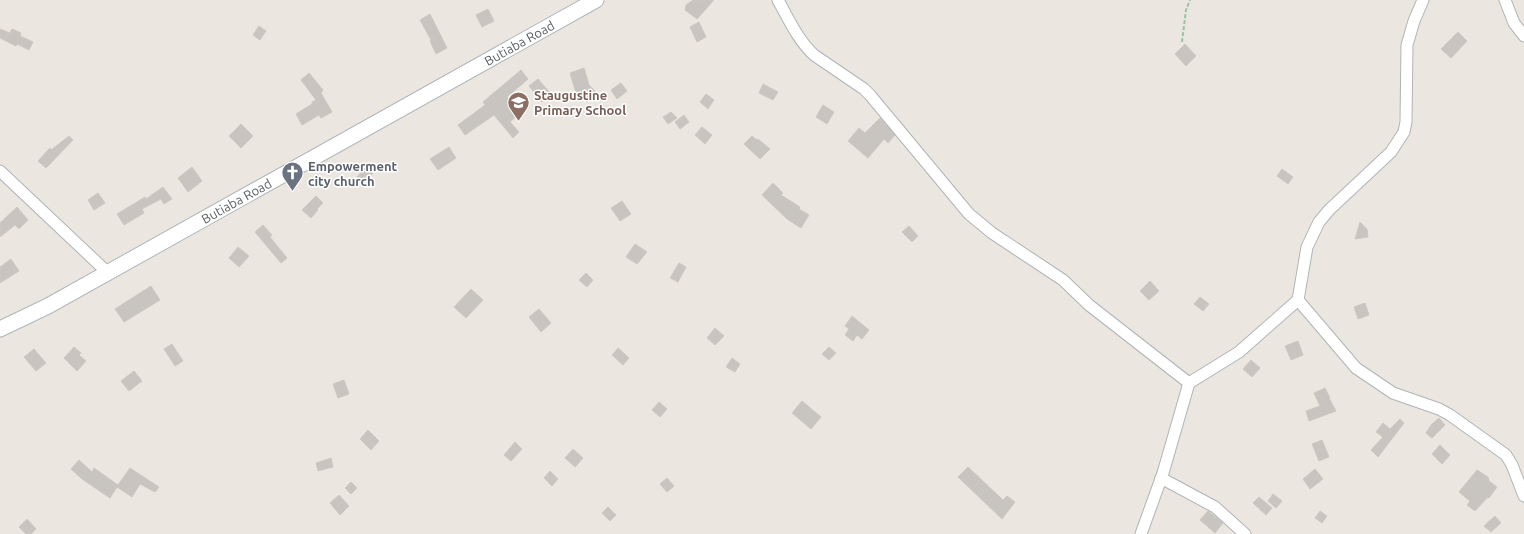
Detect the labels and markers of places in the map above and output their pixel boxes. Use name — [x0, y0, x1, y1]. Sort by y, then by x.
place label: Staugustine Primary School — [534, 88, 626, 117]
school or university icon: Staugustine Primary School — [506, 89, 532, 122]
place label: Empowerment city church — [308, 159, 398, 188]
church icon: Empowerment city church — [280, 160, 306, 193]

